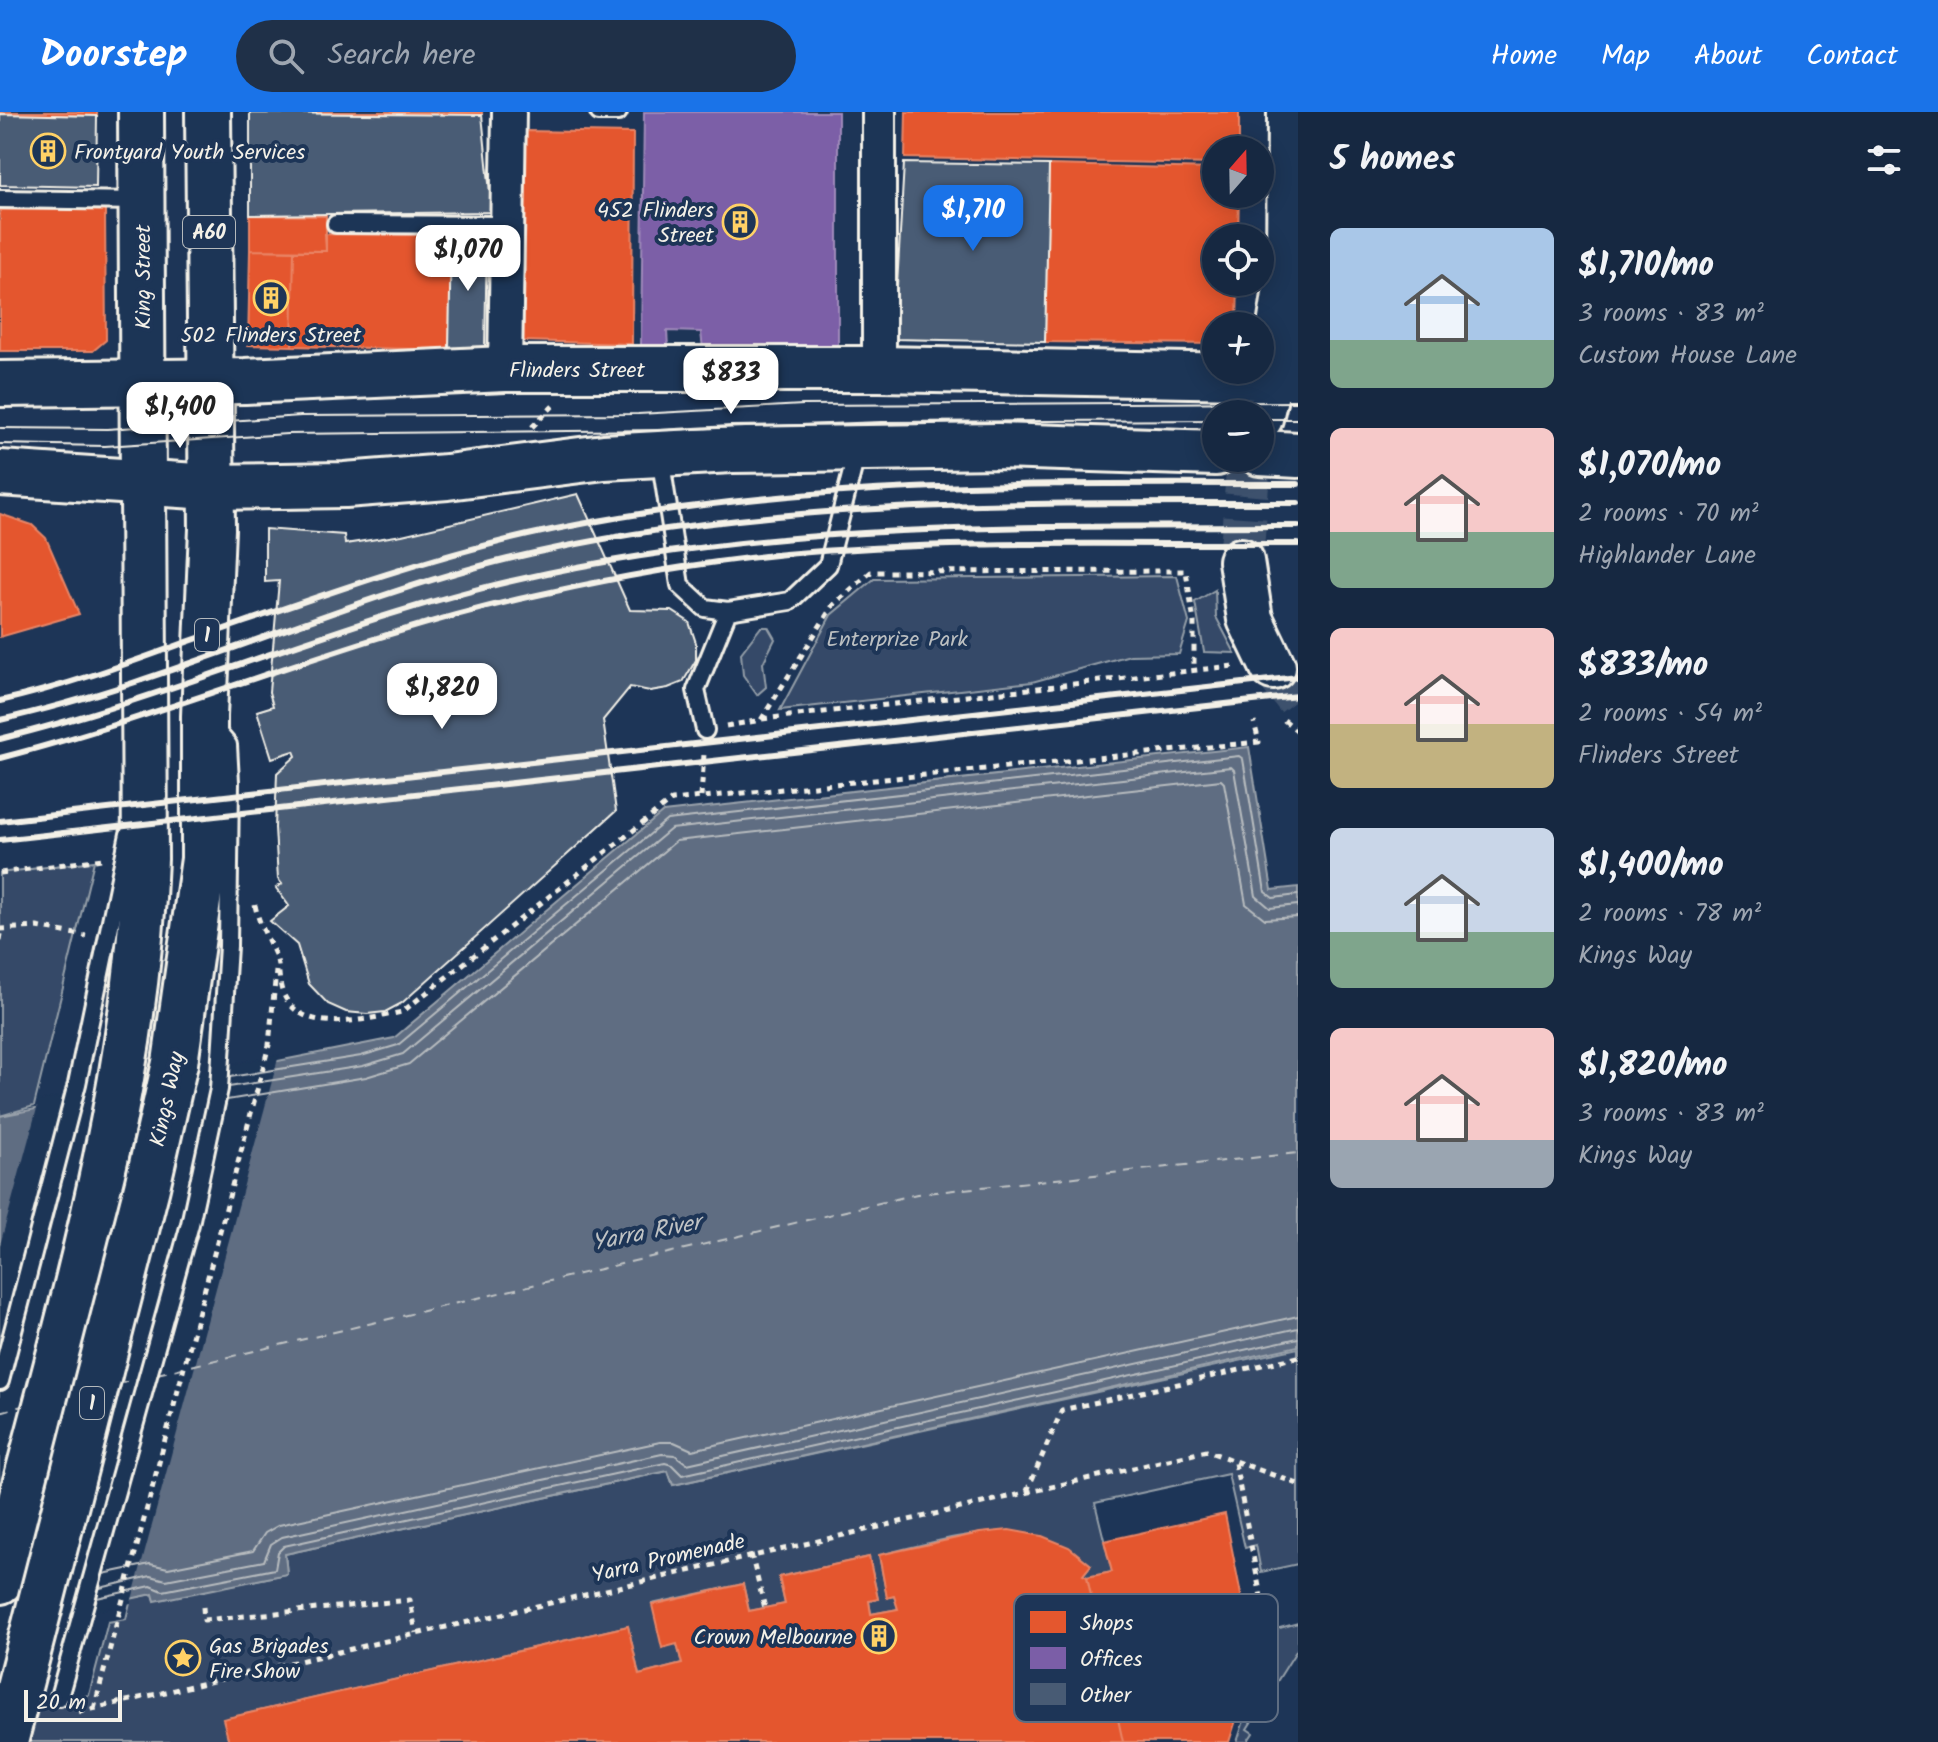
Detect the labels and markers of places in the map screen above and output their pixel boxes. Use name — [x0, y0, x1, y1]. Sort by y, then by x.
building icon: Frontyard Youth Services — [29, 132, 67, 170]
place label: Frontyard Youth Services — [74, 136, 306, 171]
pin: $1,710 — [908, 185, 1038, 253]
place label: 452 Flinders Street — [597, 194, 715, 254]
building icon: 452 Flinders Street — [721, 203, 759, 241]
pin: $1,070 — [403, 225, 533, 293]
building icon: 502 Flinders Street — [252, 279, 290, 317]
place label: 502 Flinders Street — [181, 319, 362, 354]
pin: $833 — [684, 348, 778, 416]
pin: $1,400 — [115, 382, 245, 450]
pin: $1,820 — [377, 663, 507, 731]
building icon: Crown Melbourne — [860, 1617, 898, 1655]
place label: Crown Melbourne — [694, 1621, 853, 1656]
place label: Gas Brigades Fire Show — [209, 1630, 329, 1690]
place icon: Gas Brigades Fire Show — [164, 1639, 202, 1677]

